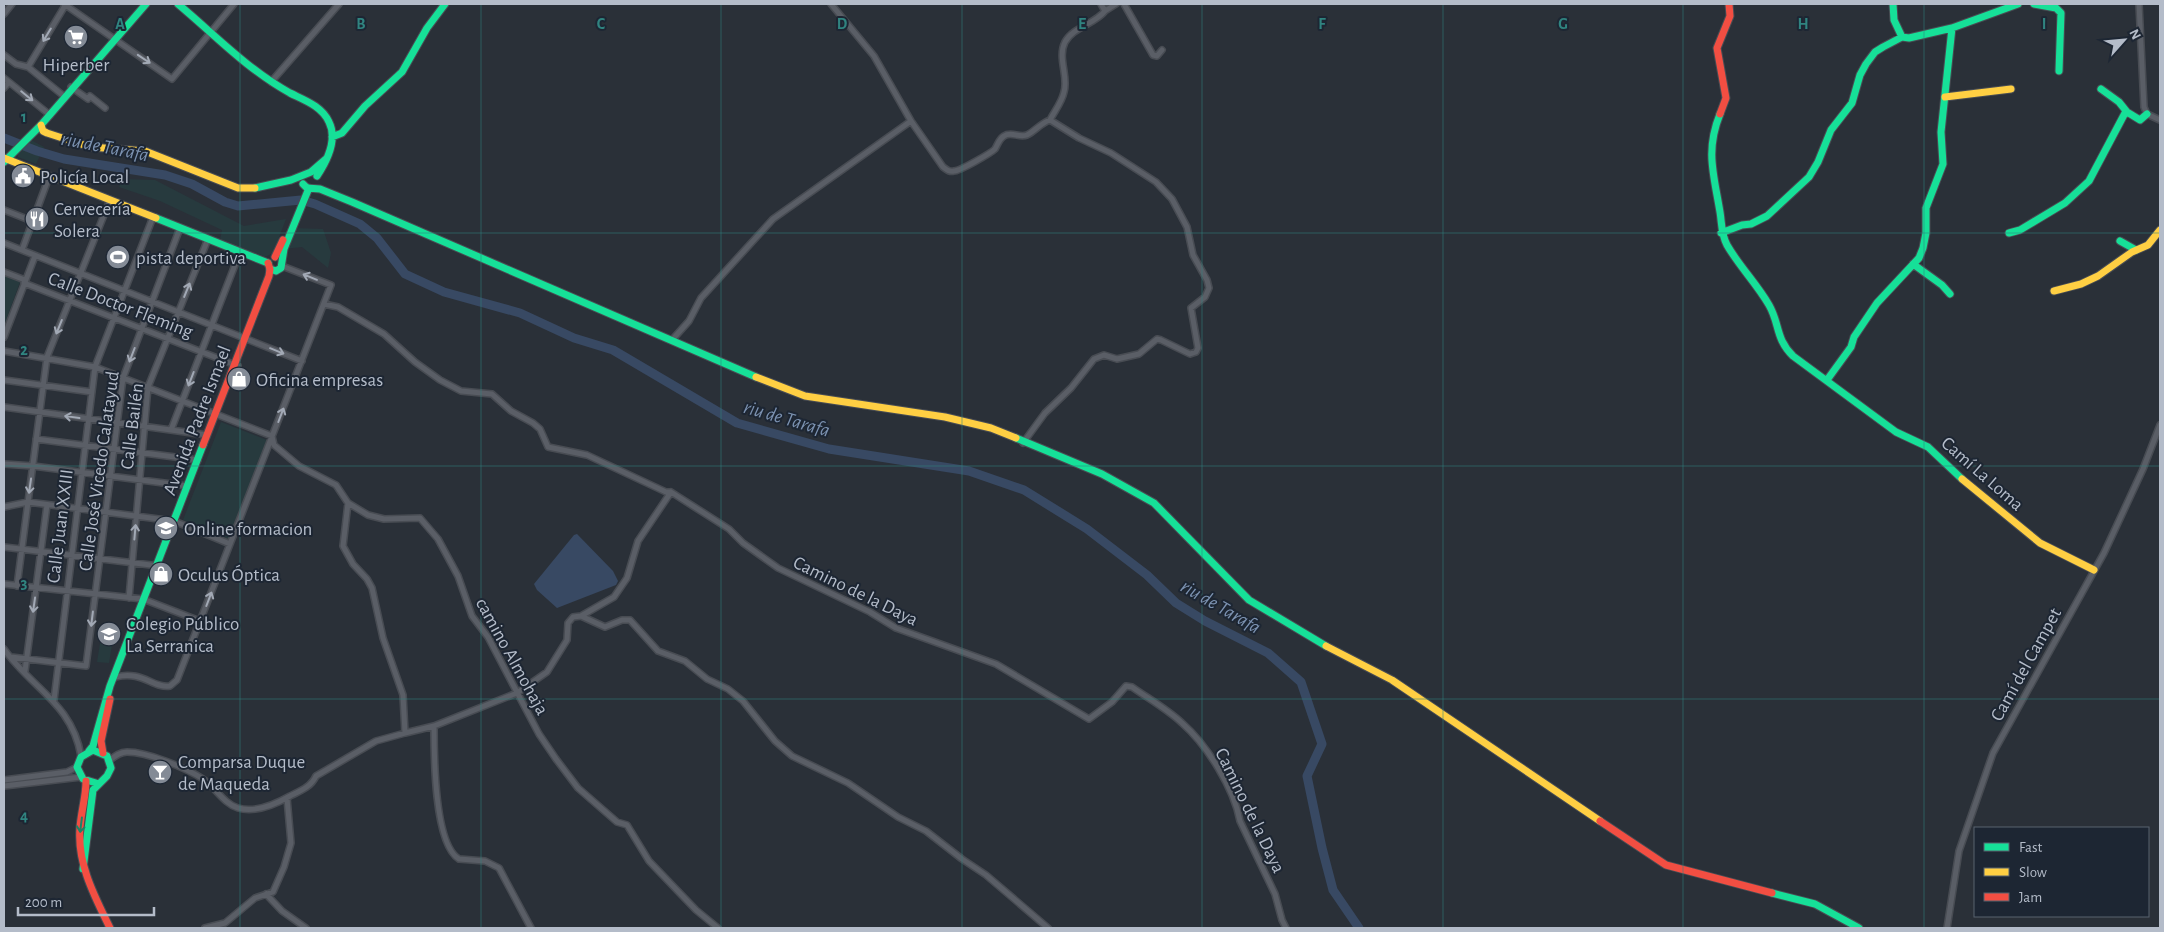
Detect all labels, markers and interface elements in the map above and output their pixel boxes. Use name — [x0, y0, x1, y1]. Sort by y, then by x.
north arrow — [2099, 15, 2149, 65]
text: A — [115, 16, 125, 32]
text: B — [356, 16, 366, 32]
text: C — [597, 16, 606, 32]
text: D — [837, 16, 848, 32]
text: E — [1078, 16, 1086, 32]
text: F — [1318, 16, 1326, 32]
text: G — [1558, 16, 1568, 32]
text: H — [1797, 16, 1809, 32]
text: I — [2042, 16, 2046, 32]
supermarket icon: Hiperber — [63, 24, 89, 50]
text: N — [2126, 27, 2143, 42]
one-way arrow — [42, 28, 52, 42]
one-way arrow — [136, 54, 150, 64]
place label: Hiperber — [43, 56, 109, 75]
one-way arrow — [20, 91, 33, 102]
text: 1 — [21, 109, 27, 125]
water label: riu de Tarafa — [59, 129, 150, 165]
public building icon: Policía Local — [10, 163, 36, 189]
place label: Policía Local — [40, 168, 129, 187]
place label: Cervecería Solera — [54, 200, 131, 241]
restaurant icon: Cervecería Solera — [24, 206, 50, 232]
sports icon: pista deportiva — [105, 244, 131, 270]
place label: pista deportiva — [136, 249, 246, 268]
street label: Calle Doctor Fleming — [45, 269, 196, 342]
one-way arrow — [303, 272, 318, 281]
one-way arrow — [183, 283, 193, 298]
one-way arrow — [54, 319, 64, 334]
text: 2 — [20, 342, 28, 358]
street label: Avenida Padre Ismael — [160, 343, 235, 498]
one-way arrow — [127, 347, 136, 362]
one-way arrow — [269, 347, 284, 356]
shop icon: Oficina empresas — [226, 366, 252, 392]
street label: Calle José Vicedo Calatayud — [76, 370, 123, 572]
one-way arrow — [186, 371, 195, 386]
place label: Oficina empresas — [256, 371, 383, 390]
street label: Calle Bailén — [118, 382, 147, 470]
water label: riu de Tarafa — [741, 397, 832, 441]
one-way arrow — [276, 408, 286, 423]
one-way arrow — [65, 412, 81, 422]
street label: Camí La Loma — [1937, 434, 2027, 515]
street label: Calle Juan XXIII — [44, 468, 77, 584]
one-way arrow — [25, 478, 35, 494]
school or university icon: Online formacion — [153, 515, 179, 541]
place label: Online formacion — [184, 520, 312, 539]
one-way arrow — [130, 524, 140, 540]
street label: Camino de la Daya — [790, 553, 921, 630]
shop icon: Oculus Óptica — [148, 561, 174, 587]
place label: Oculus Óptica — [178, 564, 280, 585]
text: 3 — [21, 575, 28, 591]
water label: riu de Tarafa — [1177, 576, 1264, 638]
one-way arrow — [205, 592, 214, 607]
street label: camino Almohaja — [472, 595, 552, 719]
one-way arrow — [28, 597, 38, 613]
street label: Camí del Campet — [1987, 605, 2065, 724]
one-way arrow — [87, 611, 97, 627]
place label: Colegio Público La Serranica — [126, 615, 239, 656]
school or university icon: Colegio Público La Serranica — [96, 621, 122, 647]
street label: Camino de la Daya — [1211, 745, 1288, 876]
place label: Comparsa Duque de Maqueda — [178, 753, 305, 794]
bar icon: Comparsa Duque de Maqueda — [147, 759, 173, 785]
text: 4 — [20, 808, 28, 824]
one-way arrow — [76, 817, 86, 833]
legend — [1974, 827, 2149, 917]
text: Fast — [2019, 840, 2043, 855]
text: Slow — [2019, 865, 2047, 880]
scale bar — [18, 884, 154, 916]
text: Jam — [2019, 890, 2042, 905]
text: 200 m — [25, 895, 62, 910]

